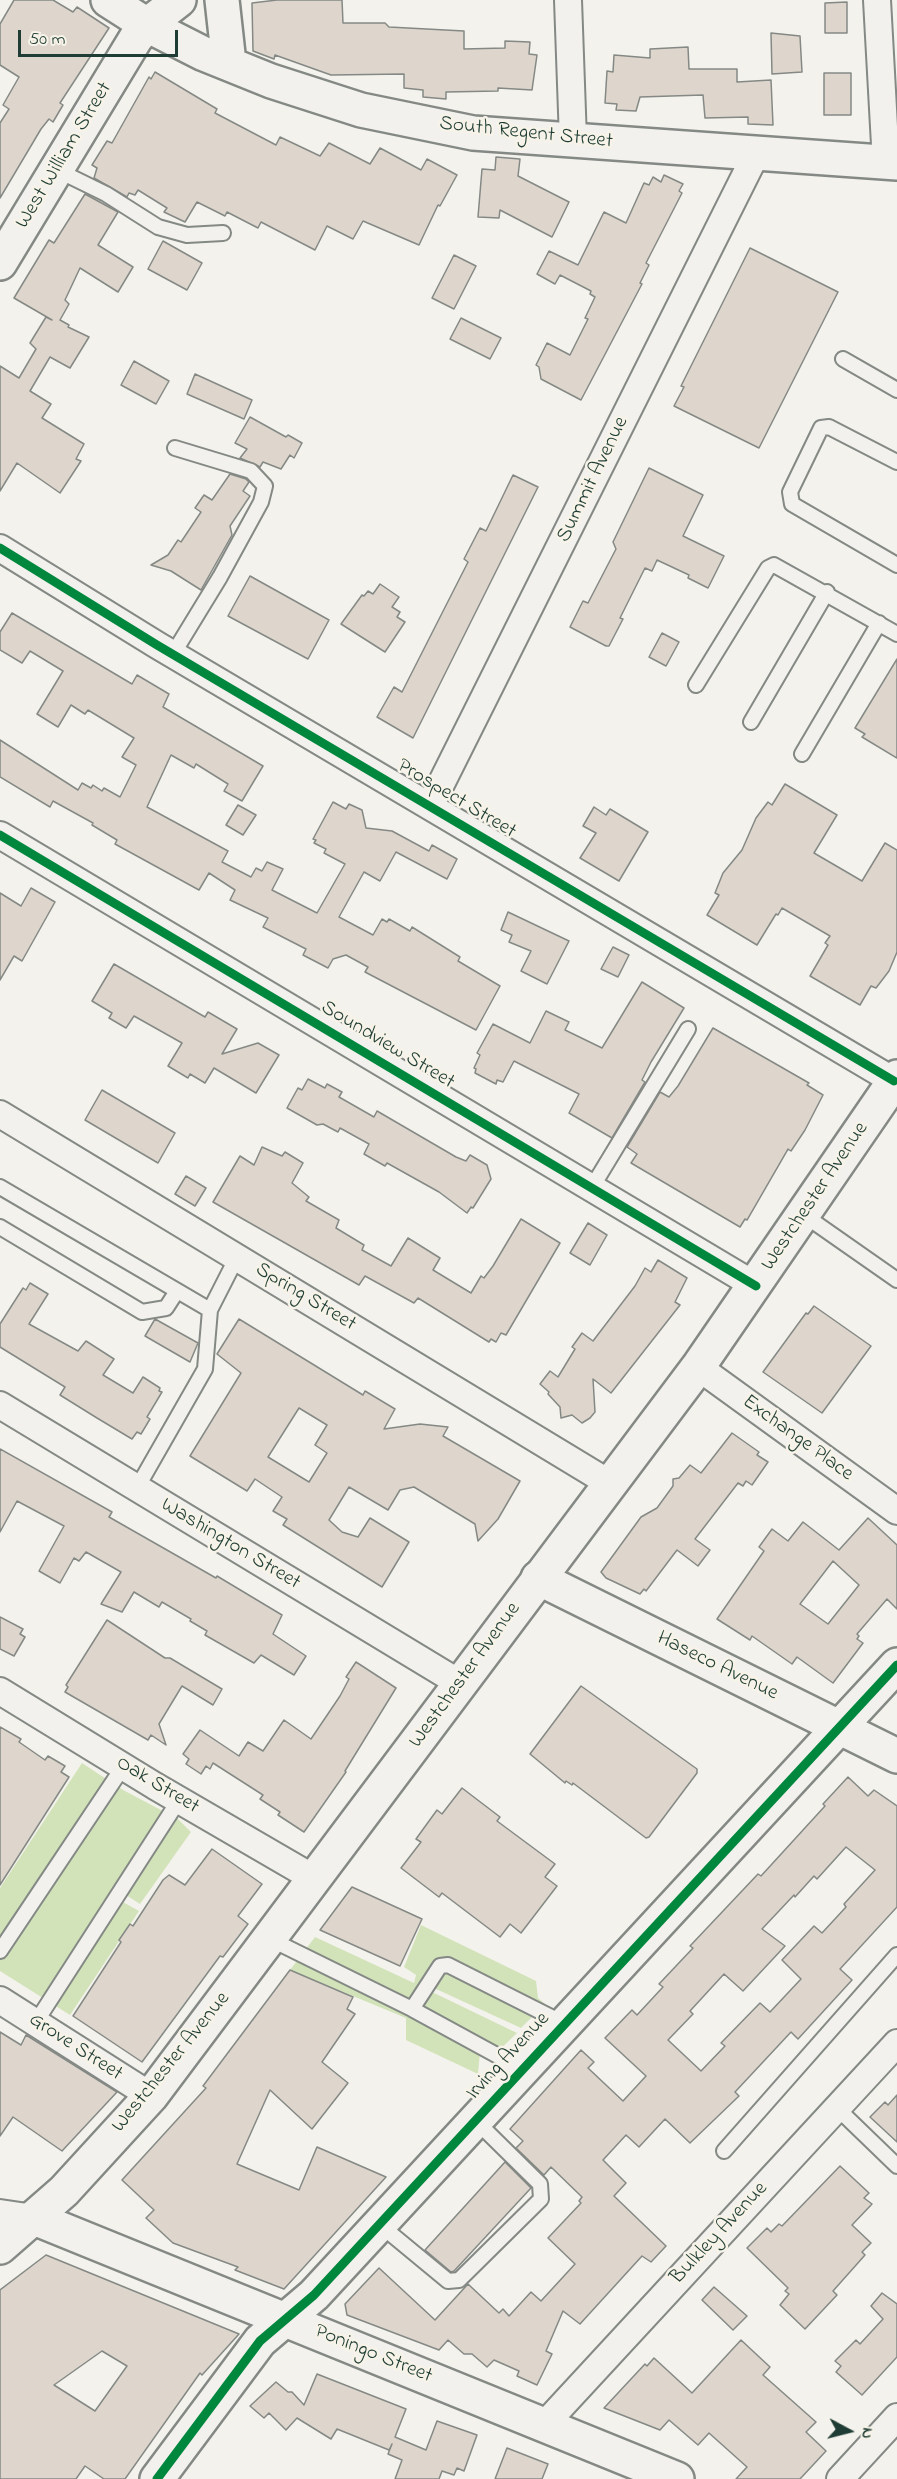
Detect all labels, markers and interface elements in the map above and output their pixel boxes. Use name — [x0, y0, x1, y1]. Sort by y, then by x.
scale bar — [21, 18, 182, 56]
text: 50 m — [29, 27, 66, 53]
street label: West William Street — [11, 78, 119, 234]
street label: South Regent Street — [438, 112, 614, 156]
street label: Summit Avenue — [553, 413, 635, 547]
street label: Prospect Street — [392, 755, 520, 845]
street label: Soundview Street — [315, 996, 459, 1096]
street label: Westchester Avenue — [757, 1118, 875, 1276]
street label: Spring Street — [250, 1258, 360, 1338]
street label: Exchange Place — [737, 1390, 857, 1488]
street label: Washington Street — [156, 1493, 304, 1597]
street label: Westchester Avenue — [405, 1598, 527, 1754]
street label: Haseco Avenue — [652, 1627, 782, 1707]
street label: Oak Street — [111, 1751, 203, 1821]
street label: Westchester Avenue — [108, 1988, 236, 2138]
street label: Grove Street — [23, 2008, 127, 2088]
street label: Irving Avenue — [462, 2008, 556, 2106]
street label: Bulkley Avenue — [666, 2177, 774, 2291]
street label: Poningo Street — [310, 2320, 436, 2390]
north arrow — [819, 2401, 879, 2461]
text: N — [854, 2426, 879, 2440]

